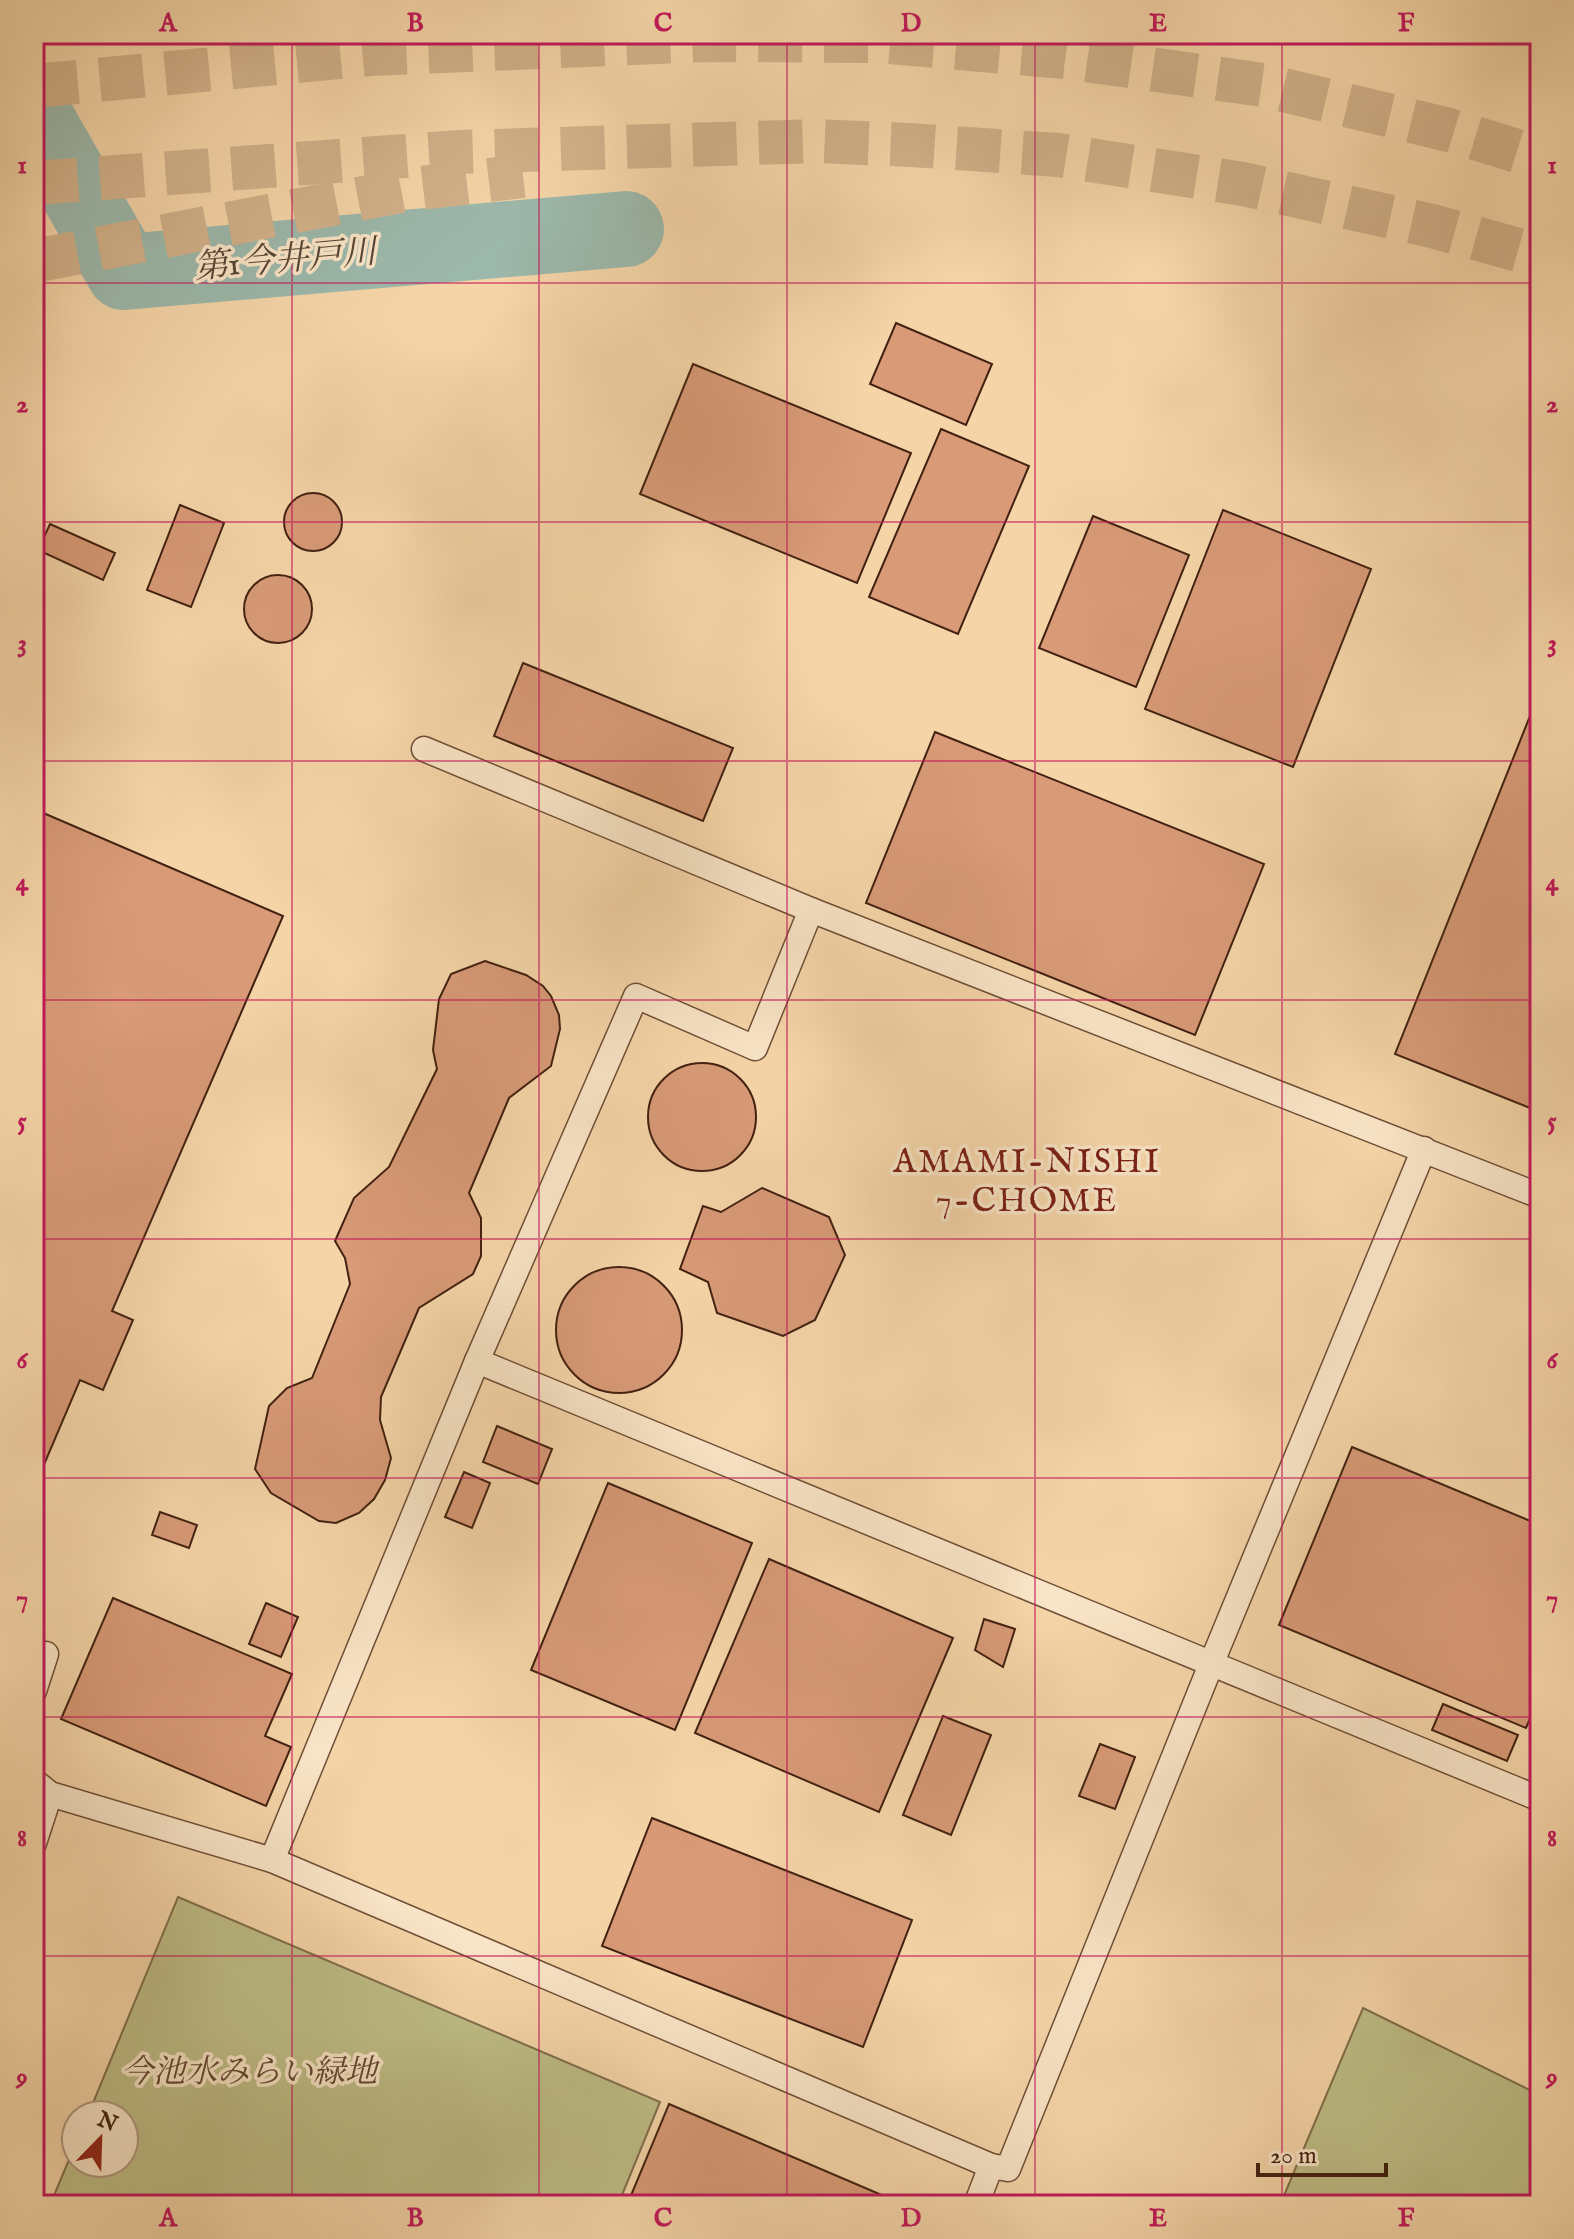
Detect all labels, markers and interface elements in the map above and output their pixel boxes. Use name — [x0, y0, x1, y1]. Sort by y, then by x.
text: A — [158, 7, 178, 40]
text: B — [406, 7, 424, 40]
text: C — [654, 7, 673, 40]
text: D — [901, 7, 922, 40]
text: E — [1149, 7, 1167, 40]
text: F — [1398, 7, 1415, 40]
text: 1 — [17, 149, 27, 182]
text: 1 — [1547, 149, 1557, 182]
water label: 第1今井戸川 — [193, 231, 382, 290]
text: 2 — [16, 388, 28, 421]
text: 2 — [1546, 388, 1558, 421]
text: 3 — [17, 627, 27, 660]
text: 3 — [1547, 627, 1557, 660]
text: 4 — [16, 866, 30, 899]
text: 4 — [1546, 866, 1560, 899]
text: 5 — [17, 1105, 27, 1138]
text: 5 — [1547, 1105, 1557, 1138]
district label: AMAMI-NISHI 7-CHOME — [892, 1141, 1161, 1223]
text: 6 — [17, 1344, 29, 1377]
text: 6 — [1547, 1344, 1559, 1377]
text: 7 — [16, 1583, 28, 1616]
text: 7 — [1546, 1583, 1558, 1616]
text: 8 — [17, 1822, 27, 1855]
text: 8 — [1547, 1822, 1557, 1855]
park label: 今池水みらい緑地 — [121, 2053, 380, 2094]
text: 9 — [15, 2061, 28, 2094]
text: 9 — [1545, 2061, 1558, 2094]
north arrow — [60, 2099, 140, 2179]
text: N — [92, 2105, 121, 2139]
scale bar — [1258, 2127, 1386, 2177]
text: 20 m — [1270, 2141, 1317, 2172]
text: A — [158, 2202, 178, 2235]
text: B — [406, 2202, 424, 2235]
text: C — [654, 2202, 673, 2235]
text: D — [901, 2202, 922, 2235]
text: E — [1149, 2202, 1167, 2235]
text: F — [1398, 2202, 1415, 2235]

